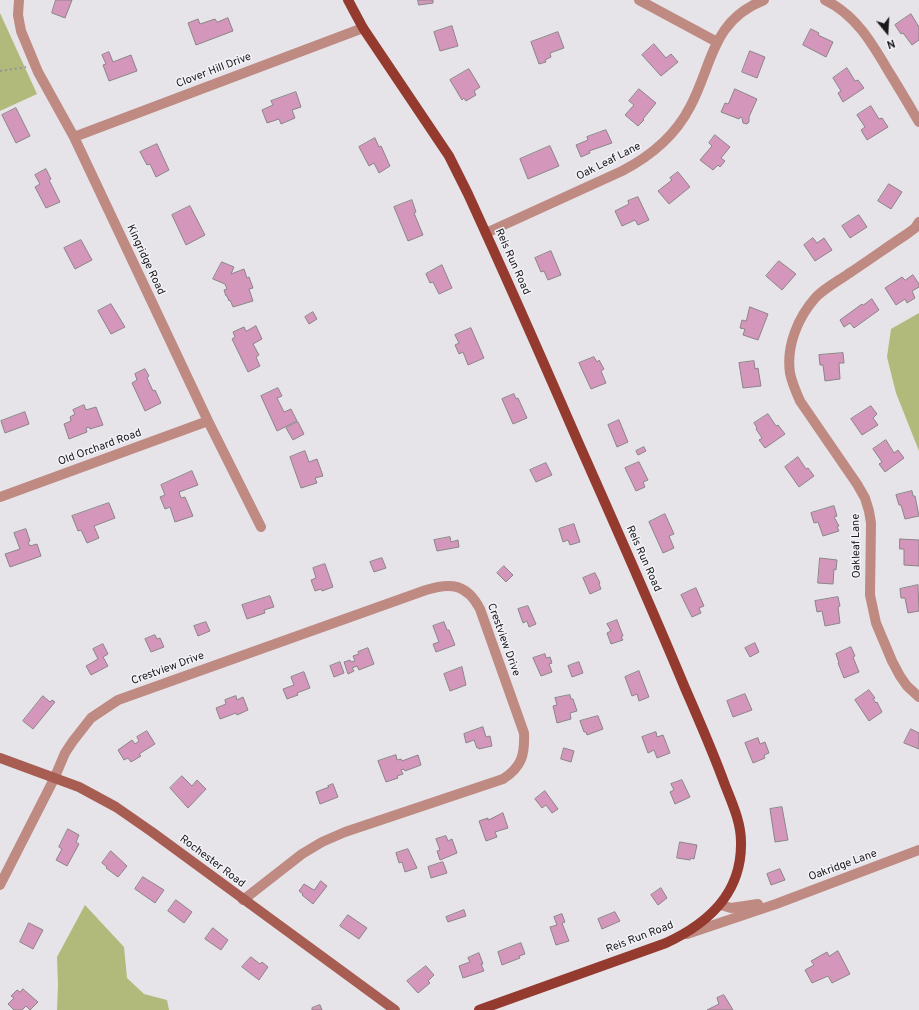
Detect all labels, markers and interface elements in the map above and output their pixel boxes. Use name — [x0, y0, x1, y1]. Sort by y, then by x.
north arrow — [867, 12, 907, 52]
text: N — [885, 36, 897, 51]
street label: Clover Hill Drive — [175, 51, 253, 91]
street label: Oak Leaf Lane — [575, 140, 643, 184]
street label: Kingridge Road — [123, 223, 167, 297]
street label: Reis Run Road — [491, 227, 533, 297]
street label: Old Orchard Road — [57, 427, 143, 469]
street label: Oakleaf Lane — [850, 514, 864, 578]
street label: Reis Run Road — [622, 524, 664, 594]
street label: Crestview Drive — [484, 602, 522, 678]
street label: Crestview Drive — [130, 650, 206, 688]
street label: Rochester Road — [177, 833, 247, 891]
street label: Oakridge Lane — [807, 848, 879, 884]
street label: Reis Run Road — [604, 919, 676, 957]

